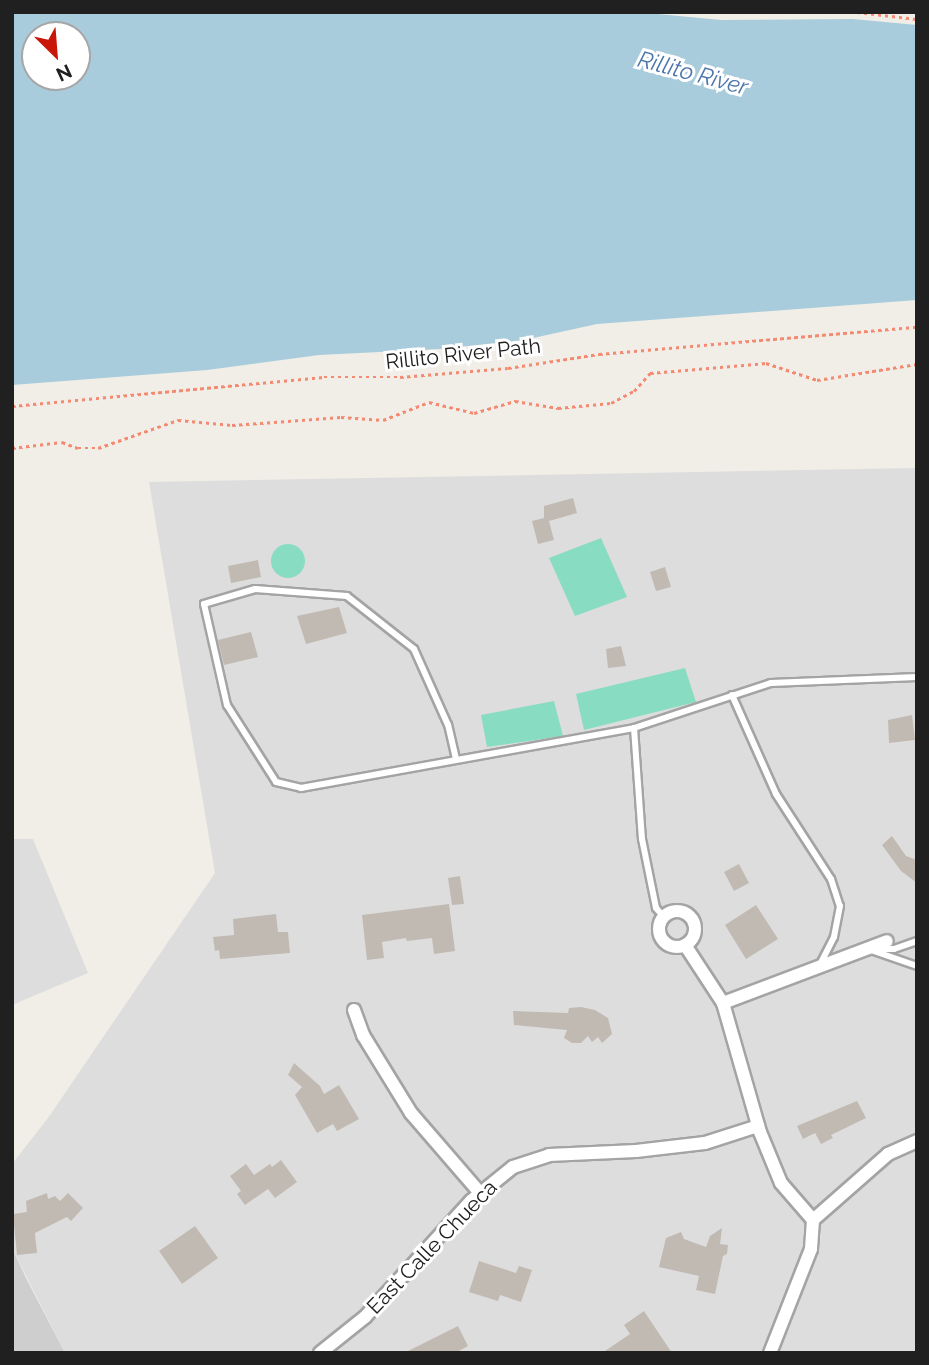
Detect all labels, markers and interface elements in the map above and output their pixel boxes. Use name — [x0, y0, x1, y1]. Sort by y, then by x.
north arrow — [21, 21, 91, 91]
water label: Rillito River — [635, 45, 751, 101]
text: N — [53, 60, 75, 86]
street label: Rillito River Path — [384, 333, 542, 375]
street label: East Calle Chueca — [362, 1175, 502, 1319]

